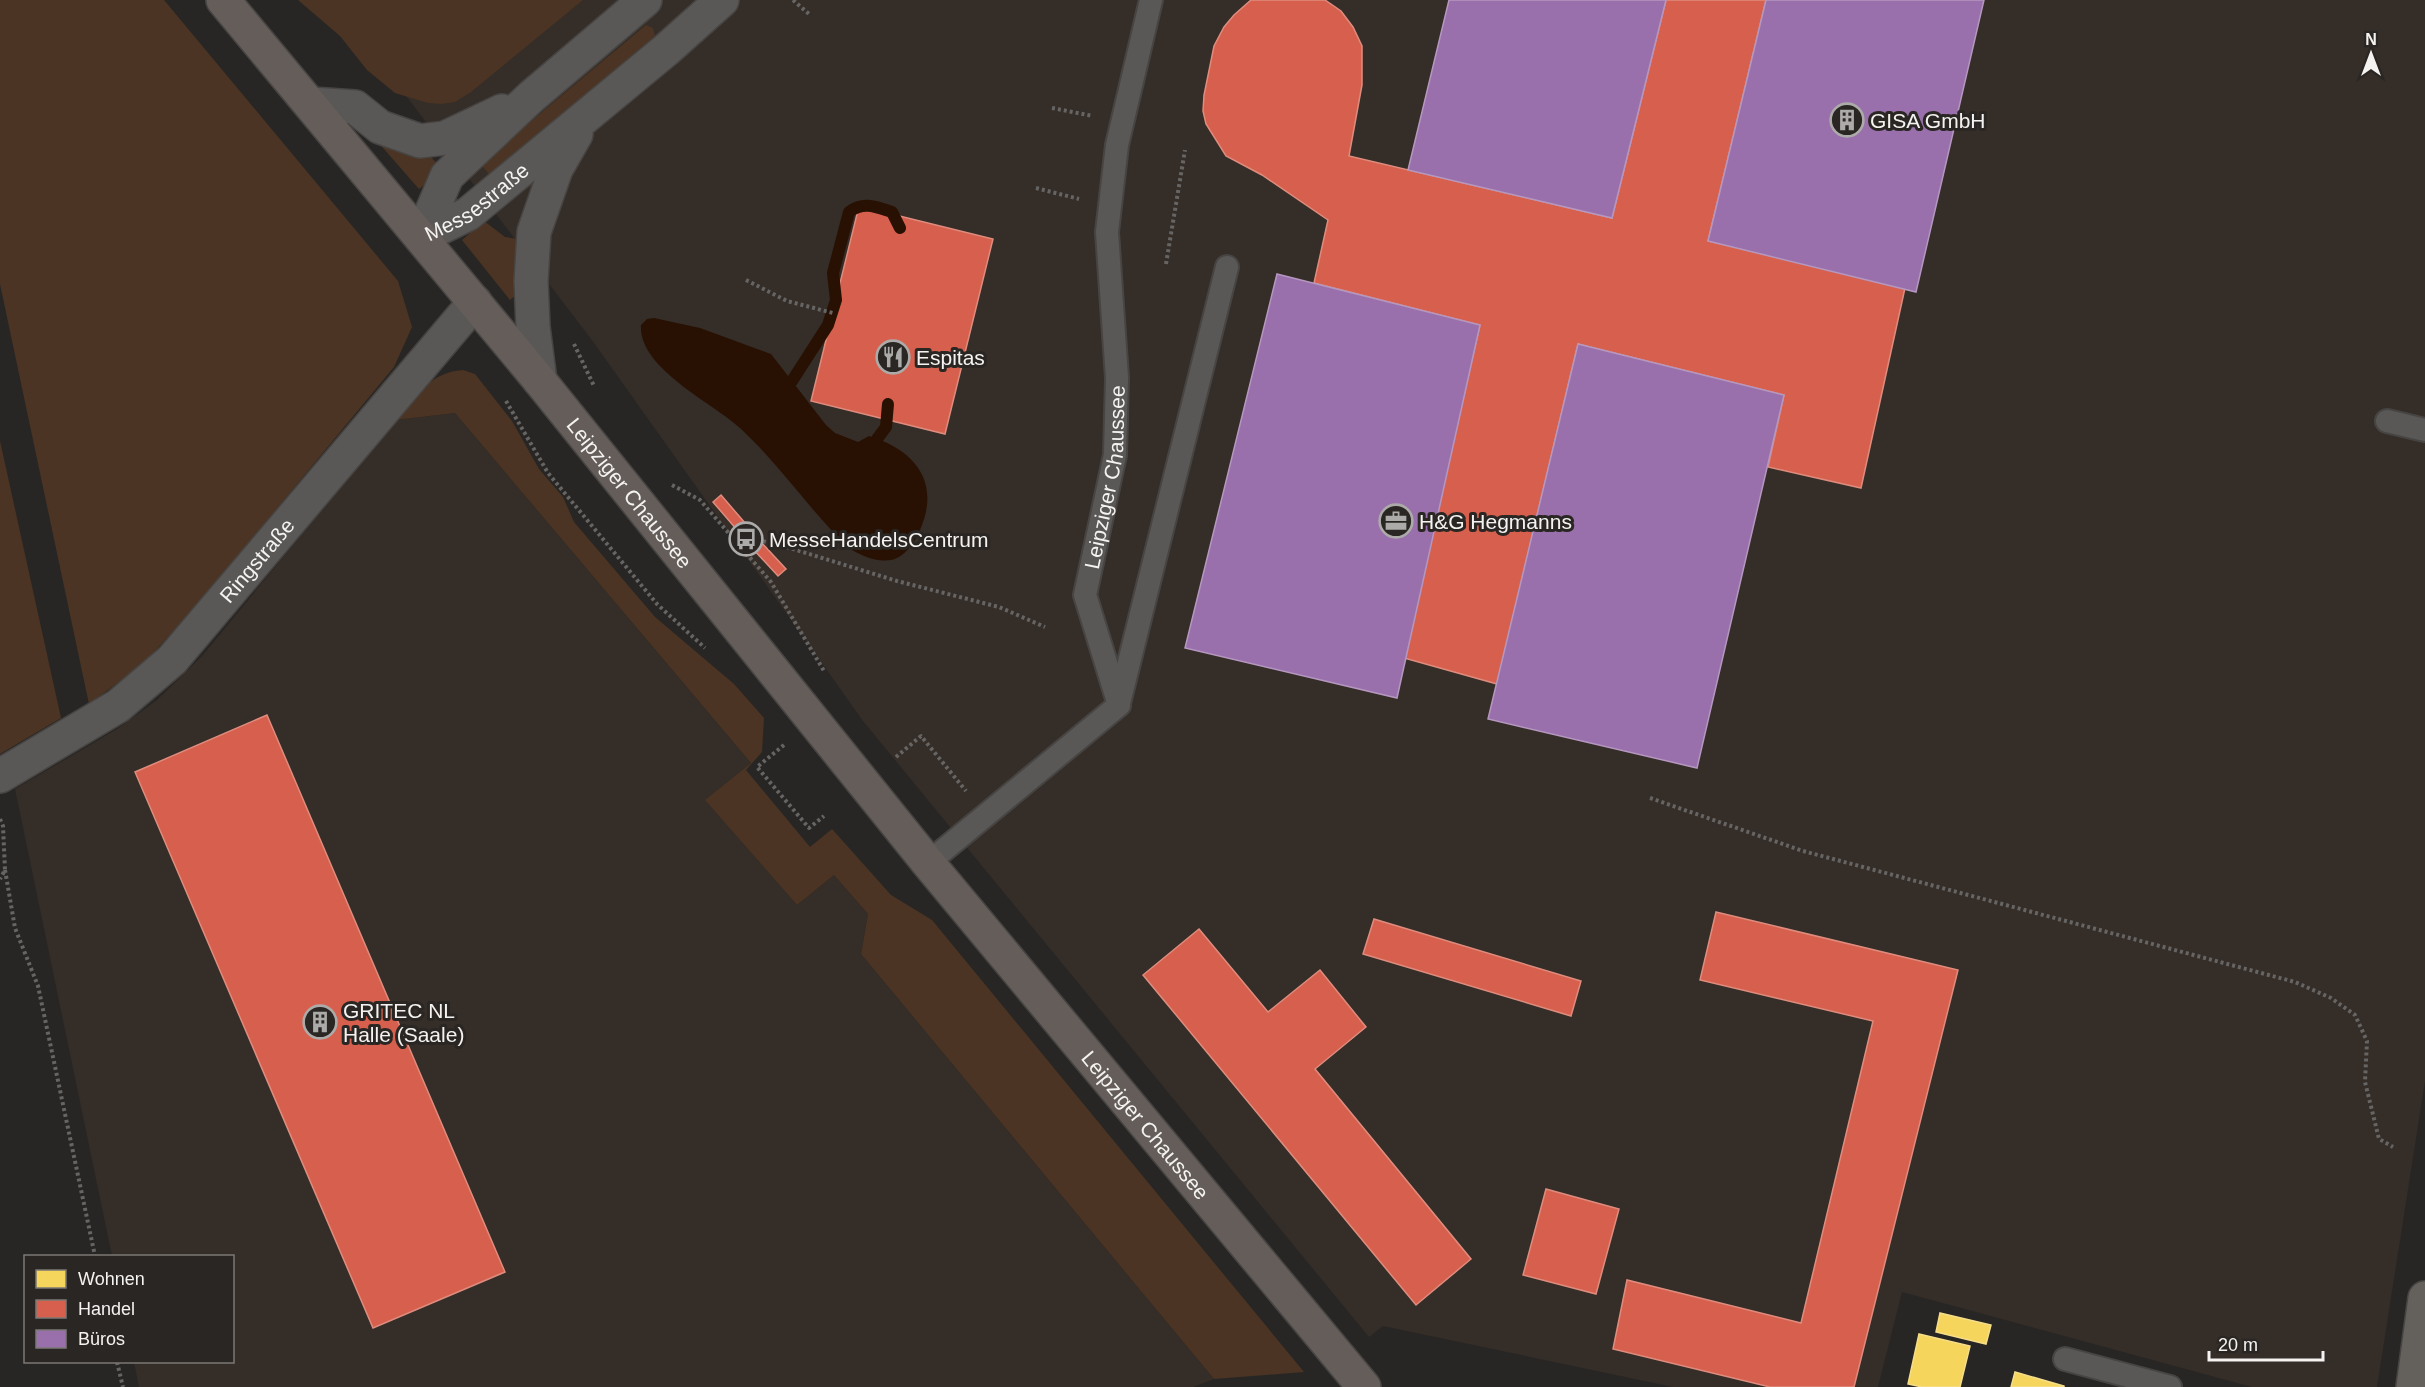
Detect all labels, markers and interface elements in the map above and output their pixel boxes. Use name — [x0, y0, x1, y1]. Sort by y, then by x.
north arrow — [2341, 24, 2401, 84]
text: N — [2365, 31, 2377, 48]
building icon: GISA GmbH — [1829, 102, 1865, 138]
place label: GISA GmbH — [1870, 109, 1986, 132]
street label: Messestraße — [421, 158, 533, 245]
restaurant icon: Espitas — [875, 339, 911, 375]
place label: Espitas — [916, 346, 985, 369]
street label: Leipziger Chaussee — [1079, 385, 1128, 571]
street label: Leipziger Chaussee — [563, 413, 697, 572]
office icon: H&G Hegmanns — [1378, 503, 1414, 539]
place label: H&G Hegmanns — [1419, 510, 1572, 533]
street label: Ringstraße — [215, 513, 299, 607]
bus stop icon: MesseHandelsCentrum — [728, 521, 764, 557]
place label: MesseHandelsCentrum — [769, 528, 988, 551]
place label: GRITEC NL Halle (Saale) — [343, 999, 464, 1046]
building icon: GRITEC NL Halle (Saale) — [302, 1004, 338, 1040]
street label: Leipziger Chaussee — [1078, 1046, 1214, 1204]
legend — [24, 1255, 234, 1363]
text: Wohnen — [78, 1269, 145, 1289]
text: Handel — [78, 1299, 135, 1319]
scale bar — [2209, 1324, 2323, 1362]
text: Büros — [78, 1329, 125, 1349]
text: 20 m — [2218, 1335, 2258, 1355]

